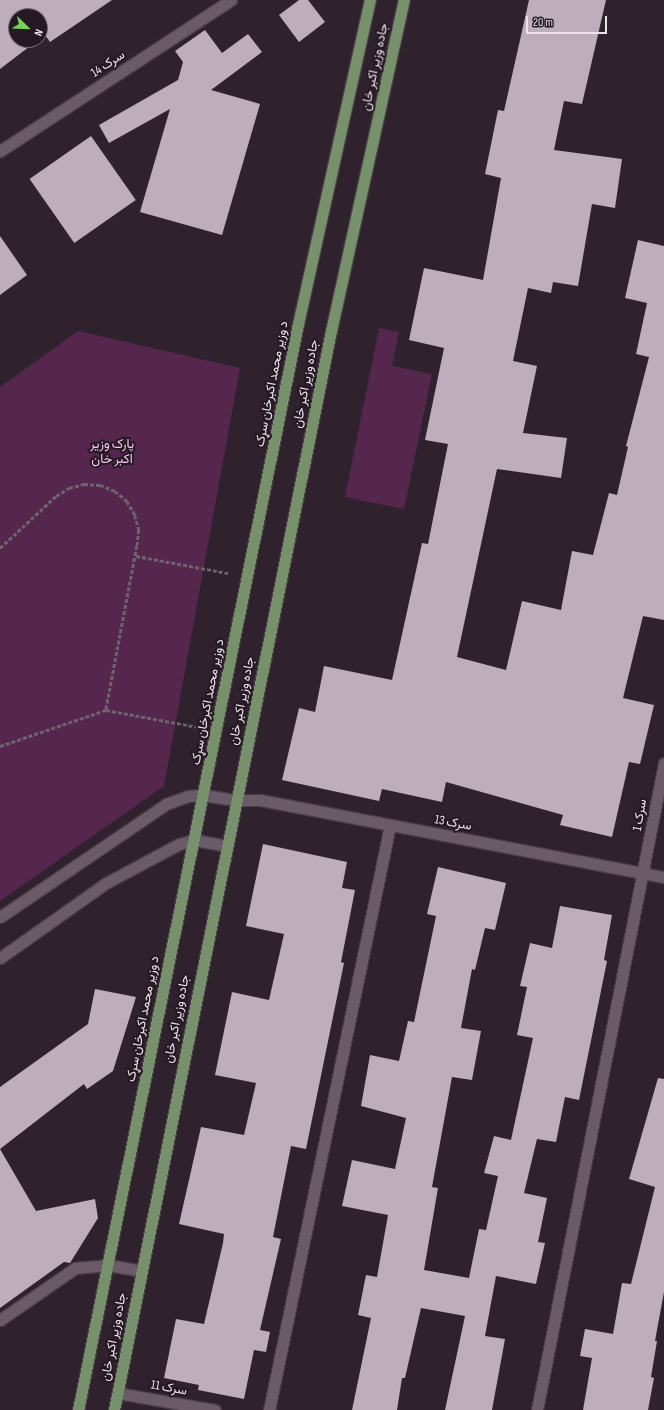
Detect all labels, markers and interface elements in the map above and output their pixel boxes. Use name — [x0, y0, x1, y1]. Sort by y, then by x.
north arrow — [8, 8, 48, 48]
scale bar — [528, 8, 609, 34]
text: 20 m — [533, 15, 553, 30]
street label: جاده وزیر اکبر خان — [358, 22, 392, 112]
text: N — [31, 27, 46, 38]
street label: سرک 14 — [88, 47, 128, 81]
street label: د وزیر محمد اکبرخان سړک — [252, 320, 292, 448]
street label: جاده وزیر اکبر خان — [290, 339, 322, 429]
park label: پارک وزیر اکبر خان — [90, 437, 134, 468]
street label: د وزیر محمد اکبرخان سړک — [188, 638, 228, 766]
street label: جاده وزیر اکبر خان — [226, 656, 258, 746]
street label: سرک 1 — [630, 798, 650, 832]
street label: سرک 13 — [433, 812, 473, 834]
street label: د وزیر محمد اکبرخان سړک — [123, 955, 163, 1083]
street label: جاده وزیر اکبر خان — [161, 974, 193, 1064]
street label: جاده وزیر اکبر خان — [98, 1292, 130, 1382]
street label: سرک 11 — [150, 1377, 188, 1399]

